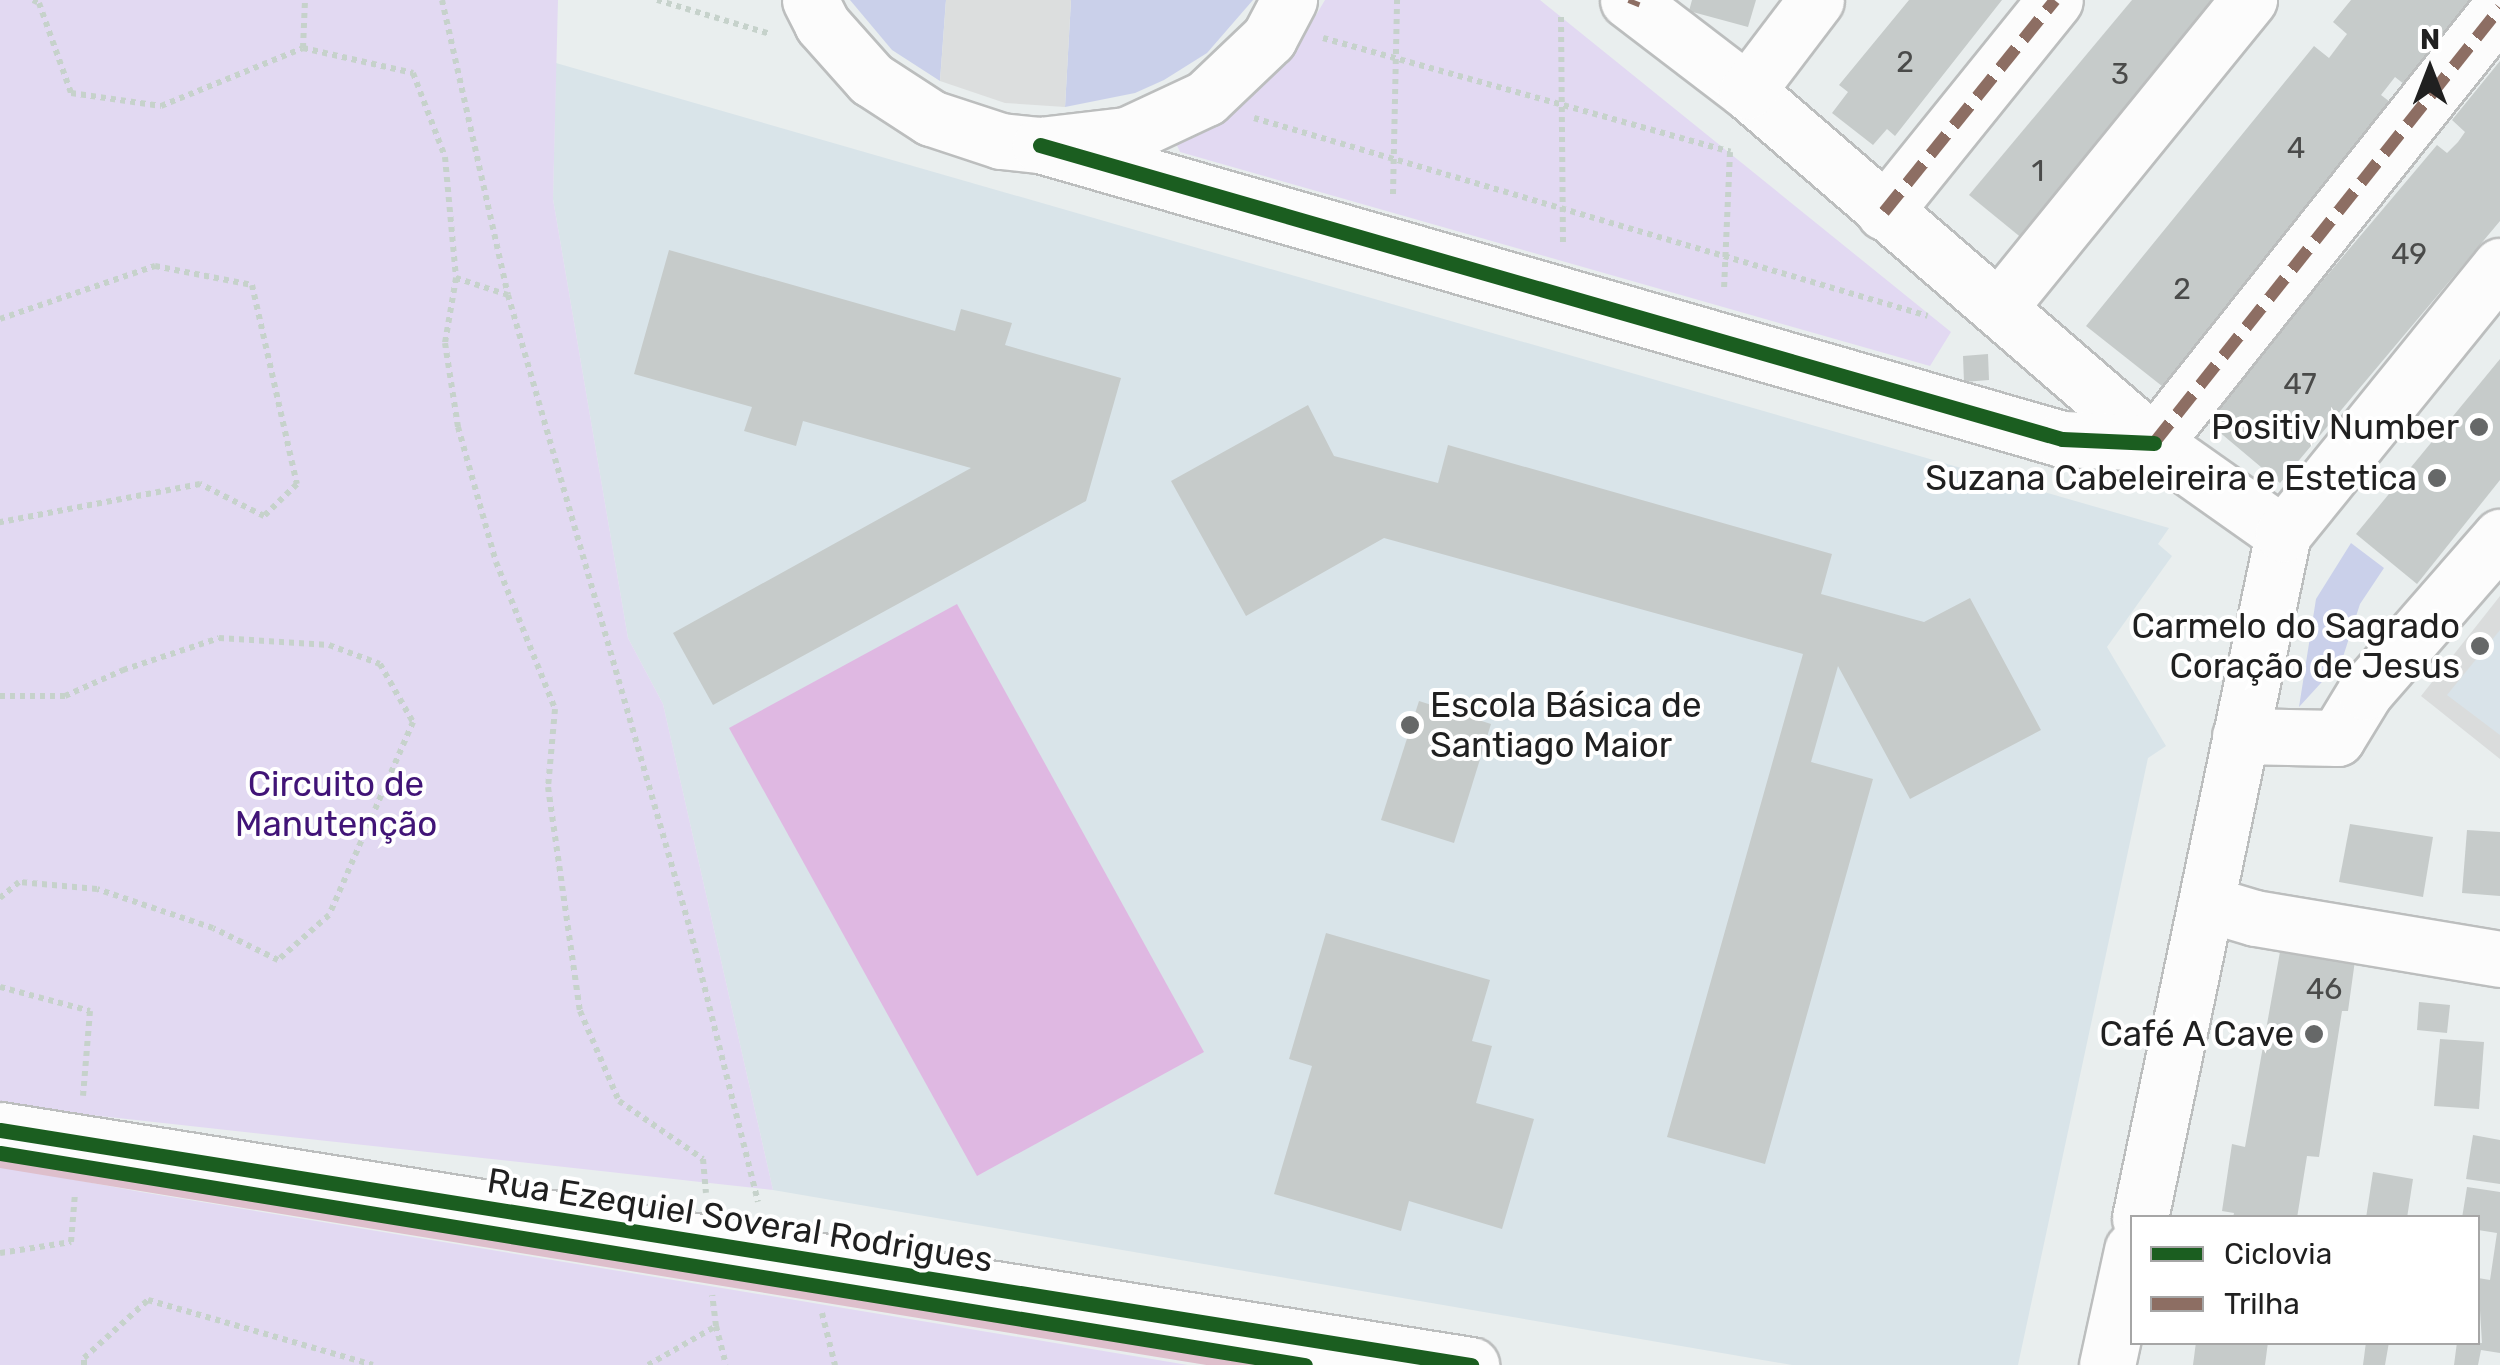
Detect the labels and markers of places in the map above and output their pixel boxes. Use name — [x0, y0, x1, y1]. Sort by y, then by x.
place label: Positiv Number — [2210, 406, 2459, 448]
marker: Positiv Number — [2468, 416, 2490, 438]
place label: Suzana Cabeleireira e Estetica — [1925, 457, 2417, 499]
marker: Suzana Cabeleireira e Estetica — [2426, 467, 2448, 489]
place label: Carmelo do Sagrado Coração de Jesus — [2131, 605, 2460, 687]
marker: Carmelo do Sagrado Coração de Jesus — [2469, 635, 2491, 657]
place label: Escola Básica de Santiago Maior — [1430, 684, 1702, 766]
marker: Escola Básica de Santiago Maior — [1399, 714, 1421, 736]
place label: Café A Cave — [2098, 1013, 2294, 1055]
marker: Café A Cave — [2303, 1023, 2325, 1045]

